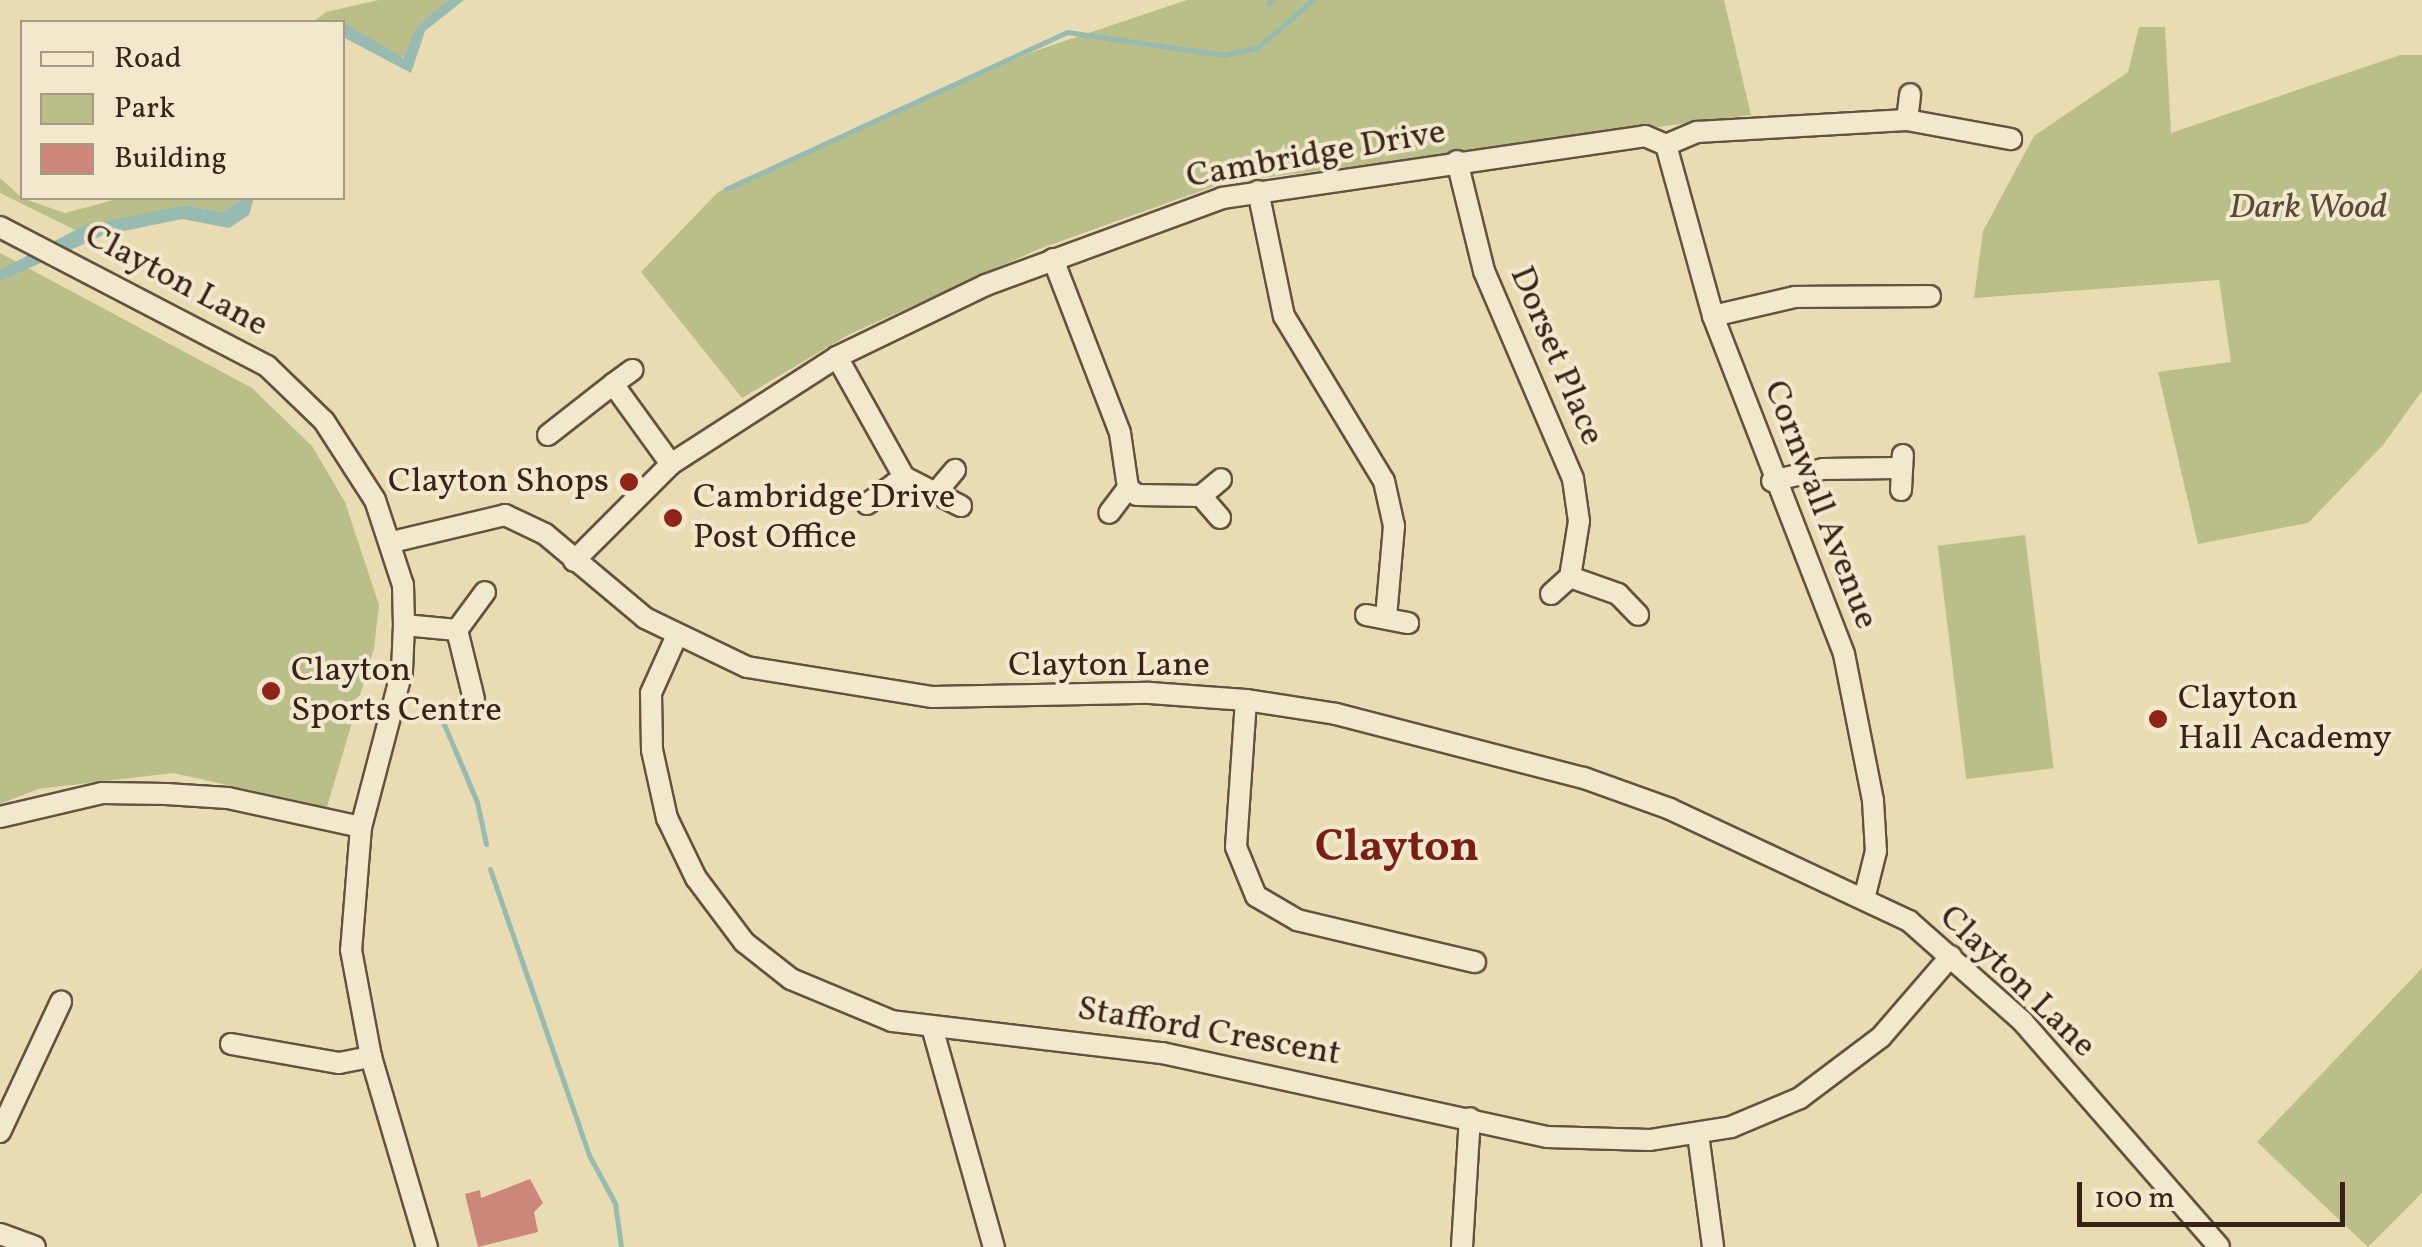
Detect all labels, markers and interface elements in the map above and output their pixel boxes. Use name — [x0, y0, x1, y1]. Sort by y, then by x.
legend — [20, 20, 345, 200]
text: Road — [114, 38, 182, 80]
text: Park — [114, 88, 175, 130]
street label: Cambridge Drive — [1183, 112, 1449, 198]
text: Building — [114, 138, 227, 180]
park label: Dark Wood — [2229, 187, 2387, 229]
street label: Clayton Lane — [77, 215, 275, 347]
street label: Dorset Place — [1500, 260, 1612, 452]
street label: Cornwall Avenue — [1753, 375, 1887, 635]
place label: Clayton Shops — [388, 461, 609, 503]
marker: Clayton Shops — [618, 471, 640, 493]
place label: Cambridge Drive Post Office — [693, 477, 955, 559]
marker: Cambridge Drive Post Office — [662, 507, 684, 529]
street label: Clayton Lane — [1008, 645, 1210, 687]
place label: Clayton Sports Centre — [291, 650, 502, 732]
place label: Clayton Hall Academy — [2178, 678, 2392, 760]
marker: Clayton Sports Centre — [260, 680, 282, 702]
marker: Clayton Hall Academy — [2147, 708, 2169, 730]
district label: Clayton — [1315, 822, 1479, 876]
street label: Clayton Lane — [1930, 897, 2104, 1067]
street label: Stafford Crescent — [1074, 988, 1344, 1076]
scale bar — [2082, 1162, 2350, 1224]
text: 100 m — [2094, 1178, 2175, 1220]

